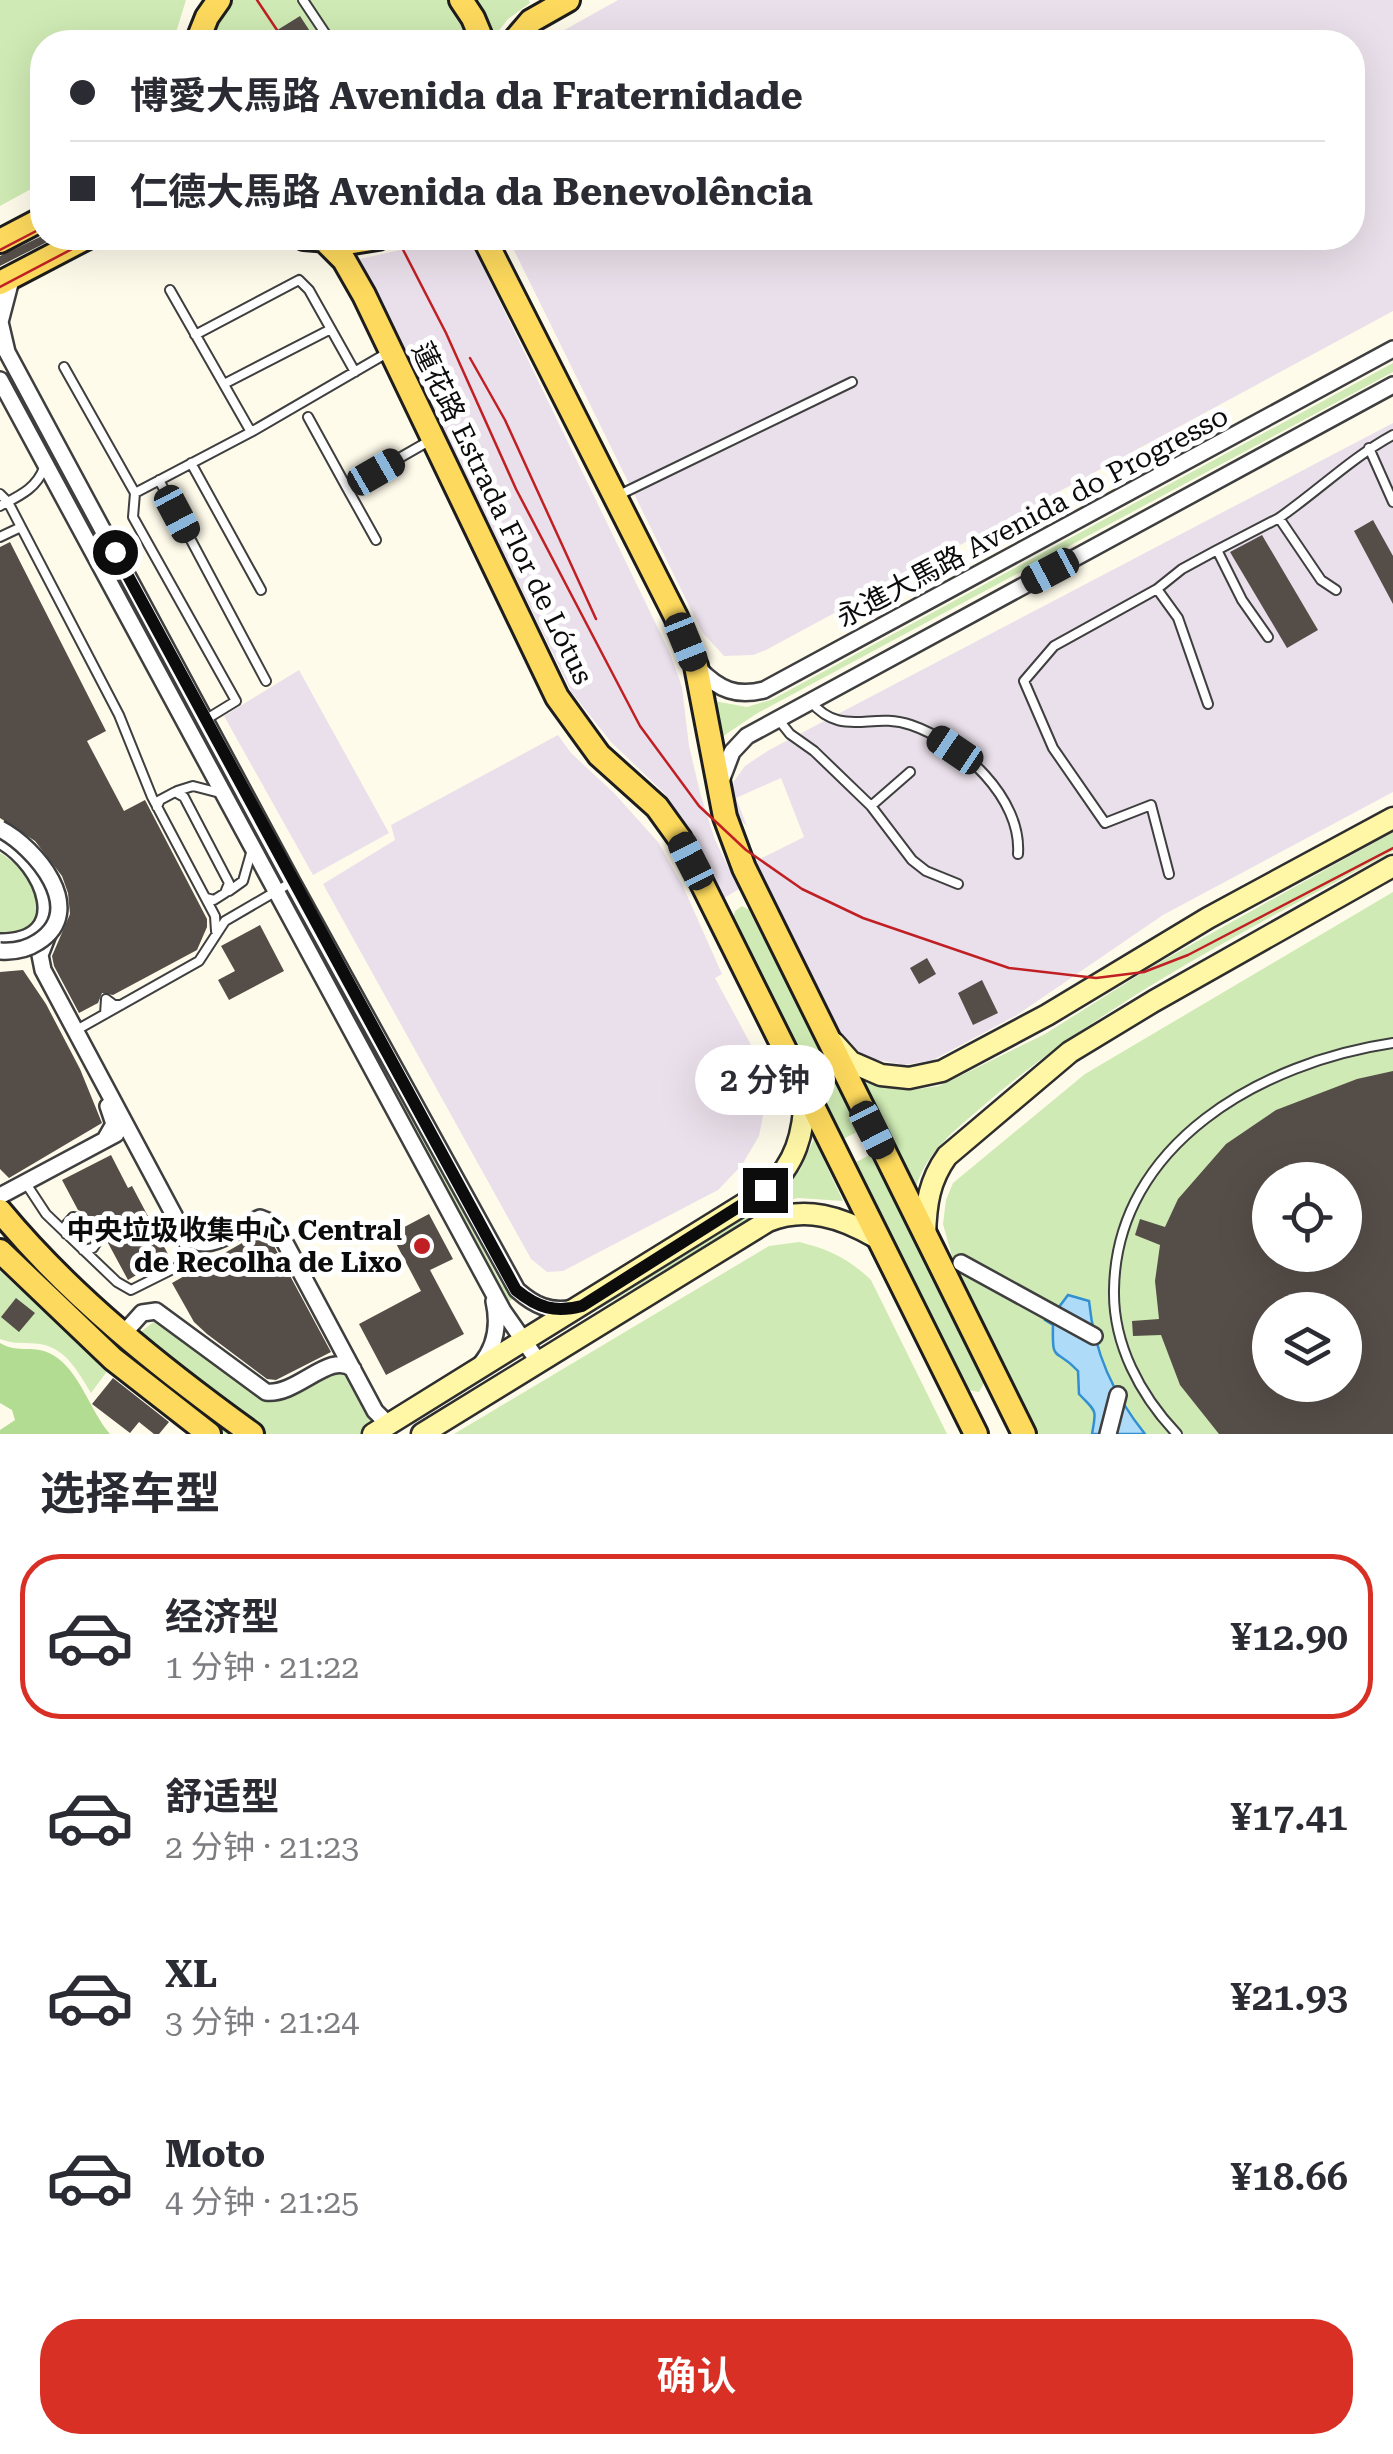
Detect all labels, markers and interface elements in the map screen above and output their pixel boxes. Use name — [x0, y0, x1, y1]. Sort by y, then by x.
text: 博愛大馬路 Avenida da Fraternidade — [130, 74, 803, 118]
text: 仁德大馬路 Avenida da Benevolência — [130, 170, 813, 214]
street label: 蓮花路 Estrada Flor de Lótus — [405, 337, 600, 690]
street label: 永進大馬路 Avenida do Progresso — [831, 399, 1234, 634]
car — [343, 444, 409, 500]
car — [150, 480, 204, 548]
route start — [93, 530, 138, 575]
car — [1016, 544, 1084, 598]
car — [661, 609, 711, 675]
car — [922, 721, 988, 779]
car — [664, 827, 718, 895]
callout: 2 分钟 — [695, 1045, 835, 1115]
text: 2 分钟 — [720, 1061, 810, 1099]
car — [845, 1096, 899, 1164]
map controls — [1252, 1162, 1362, 1402]
button: locate — [1252, 1162, 1362, 1272]
route end — [743, 1168, 788, 1213]
place label: 中央垃圾收集中心 Central de Recolha de Lixo — [66, 1214, 402, 1279]
marker: 中央垃圾收集中心 Central de Recolha de Lixo — [411, 1235, 433, 1257]
button: layers — [1252, 1292, 1362, 1402]
text: 选择车型 — [40, 1467, 220, 1520]
icon: car — [45, 1592, 135, 1682]
text: 经济型 — [165, 1595, 279, 1639]
text: ¥12.90 — [1230, 1615, 1348, 1659]
text: 1 分钟 · 21:22 — [165, 1648, 359, 1686]
icon: car — [45, 1772, 135, 1862]
text: 舒适型 — [165, 1775, 279, 1819]
text: ¥17.41 — [1230, 1795, 1348, 1839]
text: 2 分钟 · 21:23 — [165, 1828, 359, 1866]
icon: car — [45, 1952, 135, 2042]
text: XL — [165, 1952, 217, 1996]
text: ¥21.93 — [1230, 1975, 1348, 2019]
text: 3 分钟 · 21:24 — [165, 2003, 359, 2041]
icon: car — [45, 2132, 135, 2222]
text: Moto — [165, 2132, 265, 2176]
text: ¥18.66 — [1230, 2155, 1348, 2199]
text: 4 分钟 · 21:25 — [165, 2183, 359, 2221]
button: 确认 — [40, 2319, 1353, 2434]

